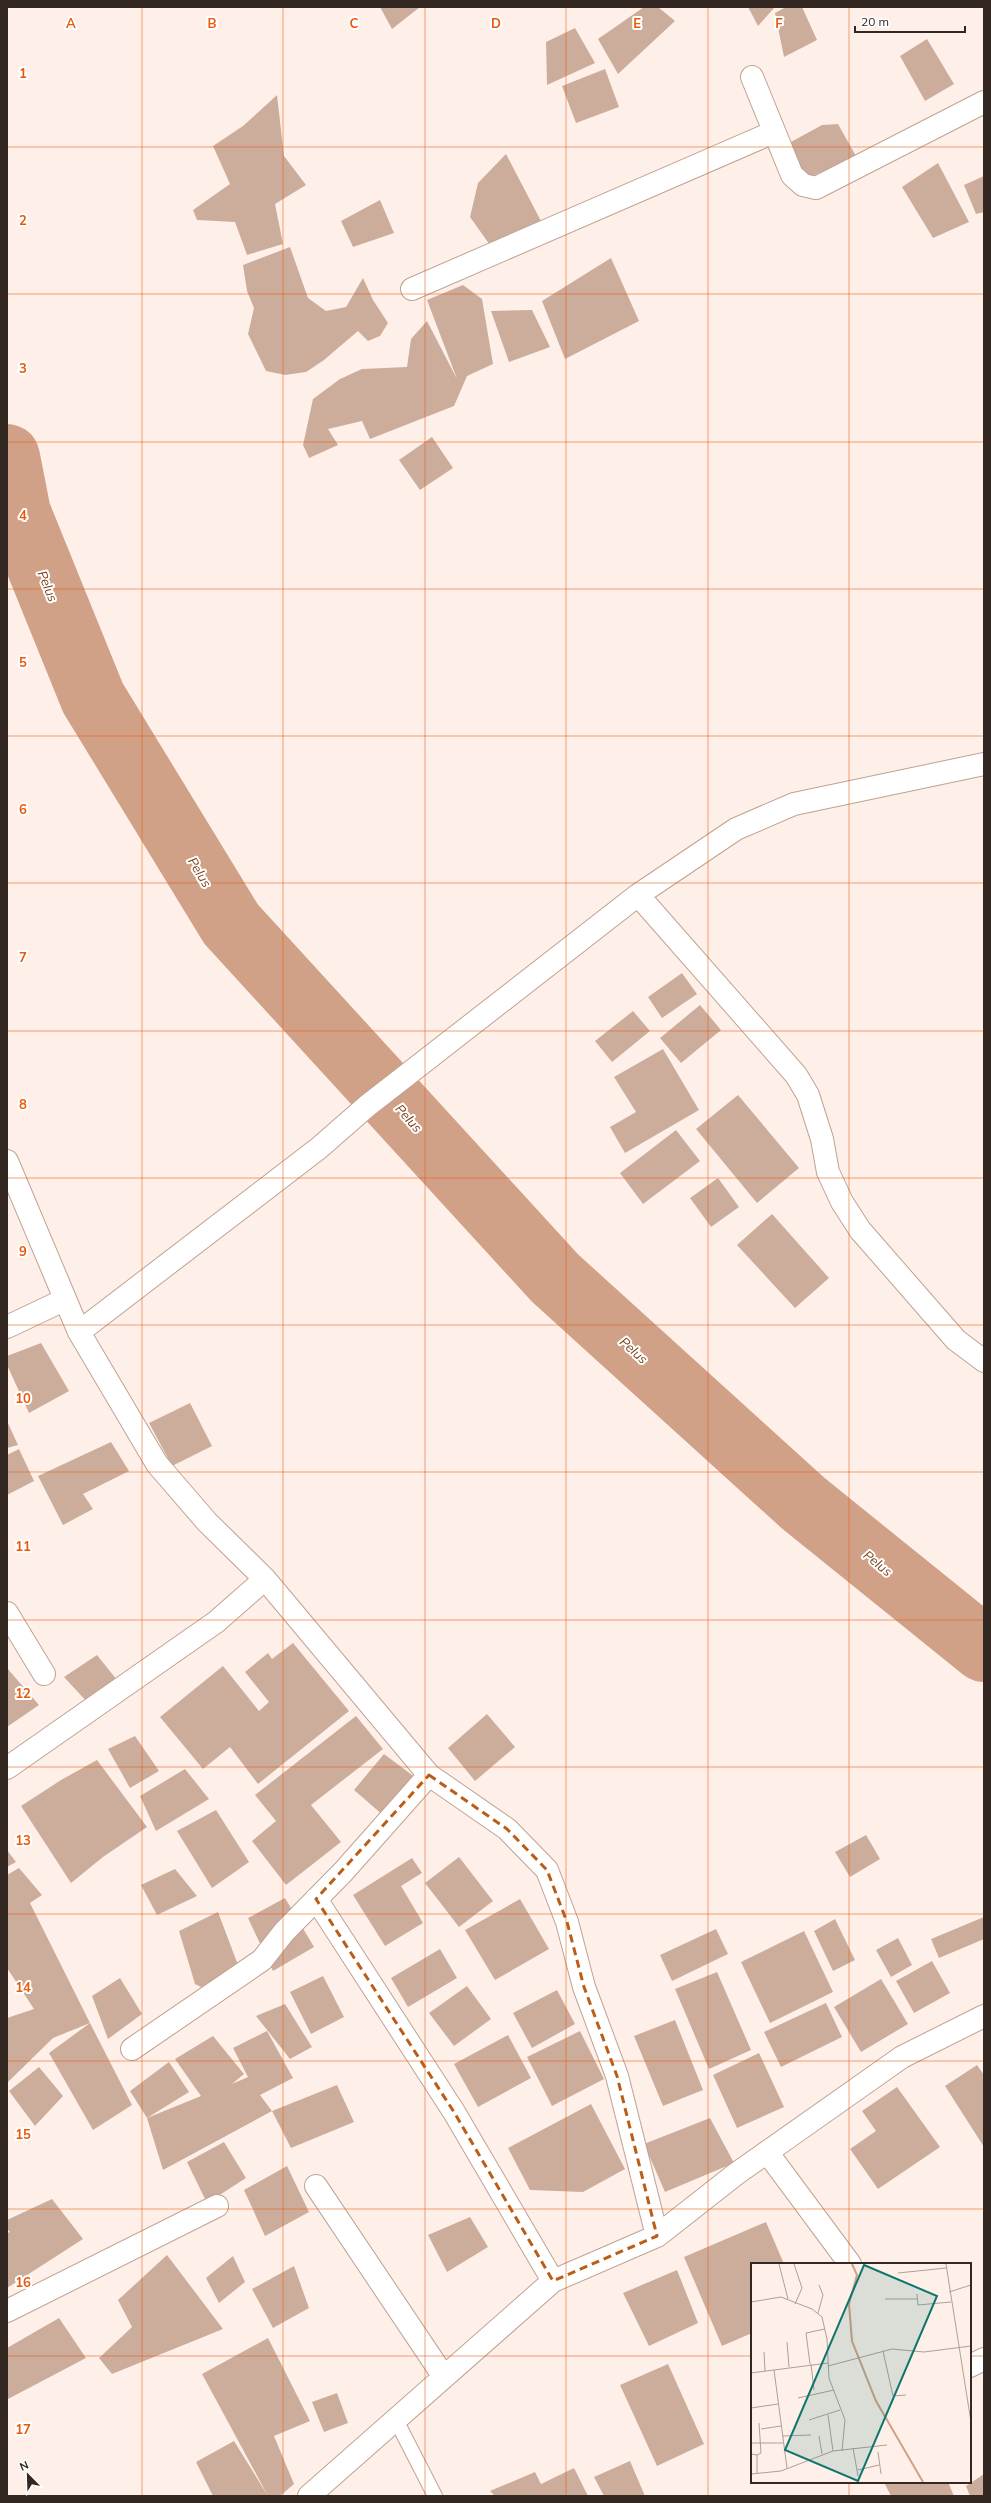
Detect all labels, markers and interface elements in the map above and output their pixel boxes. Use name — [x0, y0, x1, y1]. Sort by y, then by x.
scale bar — [855, 8, 965, 34]
text: 20 m — [861, 14, 889, 29]
text: A — [66, 15, 76, 31]
text: B — [208, 15, 217, 31]
text: C — [350, 15, 359, 31]
text: D — [491, 15, 501, 31]
text: E — [633, 15, 641, 31]
text: F — [775, 15, 783, 31]
text: 1 — [19, 65, 27, 81]
text: 2 — [19, 212, 27, 228]
text: 3 — [19, 360, 27, 376]
text: 4 — [19, 507, 27, 523]
water label: Pelus — [35, 568, 61, 604]
text: 5 — [19, 654, 27, 670]
text: 6 — [19, 801, 27, 817]
water label: Pelus — [185, 854, 215, 890]
text: 7 — [19, 949, 27, 965]
text: 8 — [19, 1096, 27, 1112]
water label: Pelus — [392, 1101, 426, 1135]
text: 9 — [19, 1243, 27, 1259]
water label: Pelus — [617, 1333, 651, 1367]
text: 10 — [15, 1390, 31, 1406]
text: 11 — [15, 1538, 31, 1554]
water label: Pelus — [860, 1547, 896, 1579]
text: 12 — [15, 1685, 31, 1701]
text: 13 — [15, 1832, 31, 1848]
text: 14 — [15, 1979, 31, 1995]
text: 15 — [15, 2126, 31, 2142]
inset map — [751, 2263, 971, 2483]
text: 16 — [15, 2274, 31, 2290]
text: 17 — [15, 2421, 31, 2437]
north arrow — [8, 2455, 48, 2495]
text: N — [18, 2458, 31, 2474]

